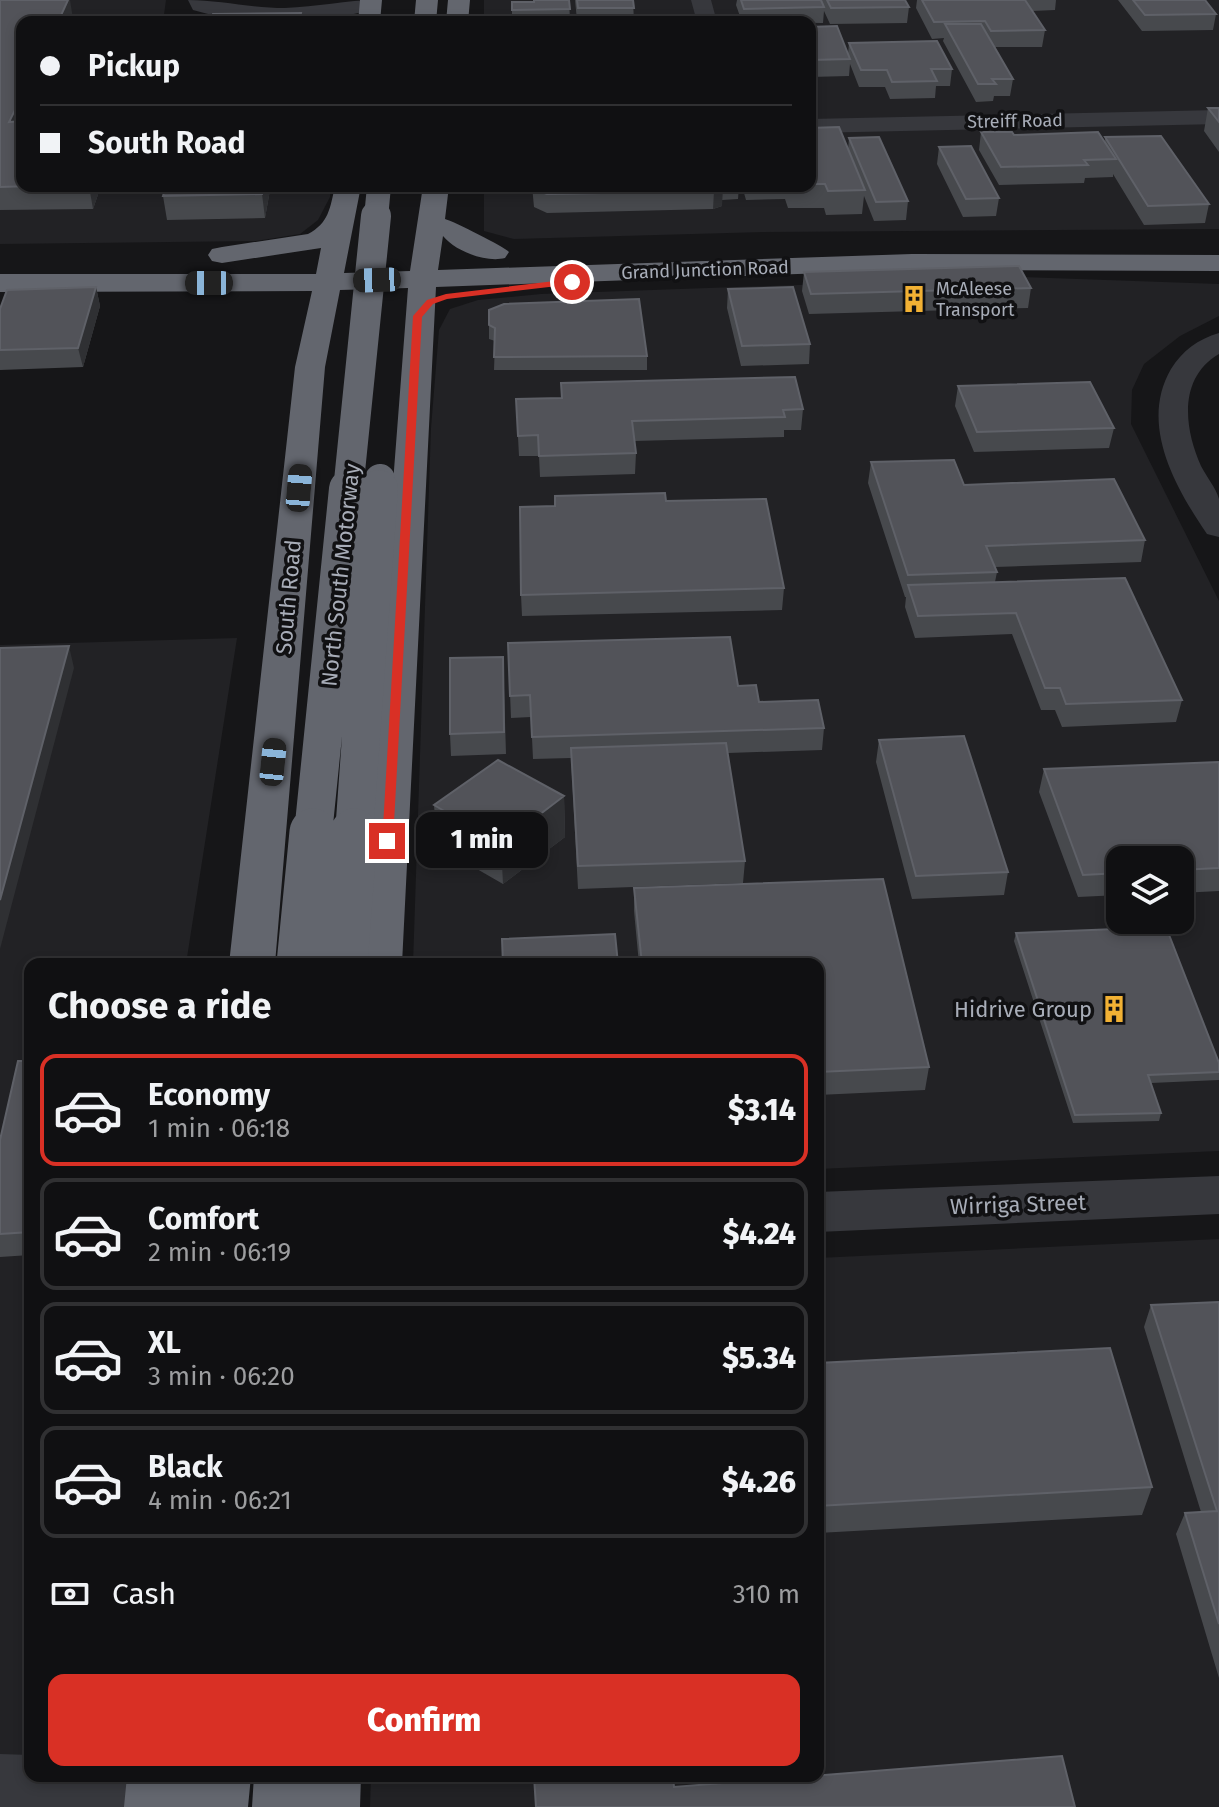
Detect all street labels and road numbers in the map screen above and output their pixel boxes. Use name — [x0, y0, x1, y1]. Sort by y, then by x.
street label: Streiff Road — [967, 109, 1063, 133]
street label: Grand Junction Road — [621, 256, 789, 284]
street label: North South Motorway — [315, 462, 366, 688]
street label: South Road — [270, 539, 307, 656]
street label: Wirriga Street — [950, 1189, 1087, 1220]

